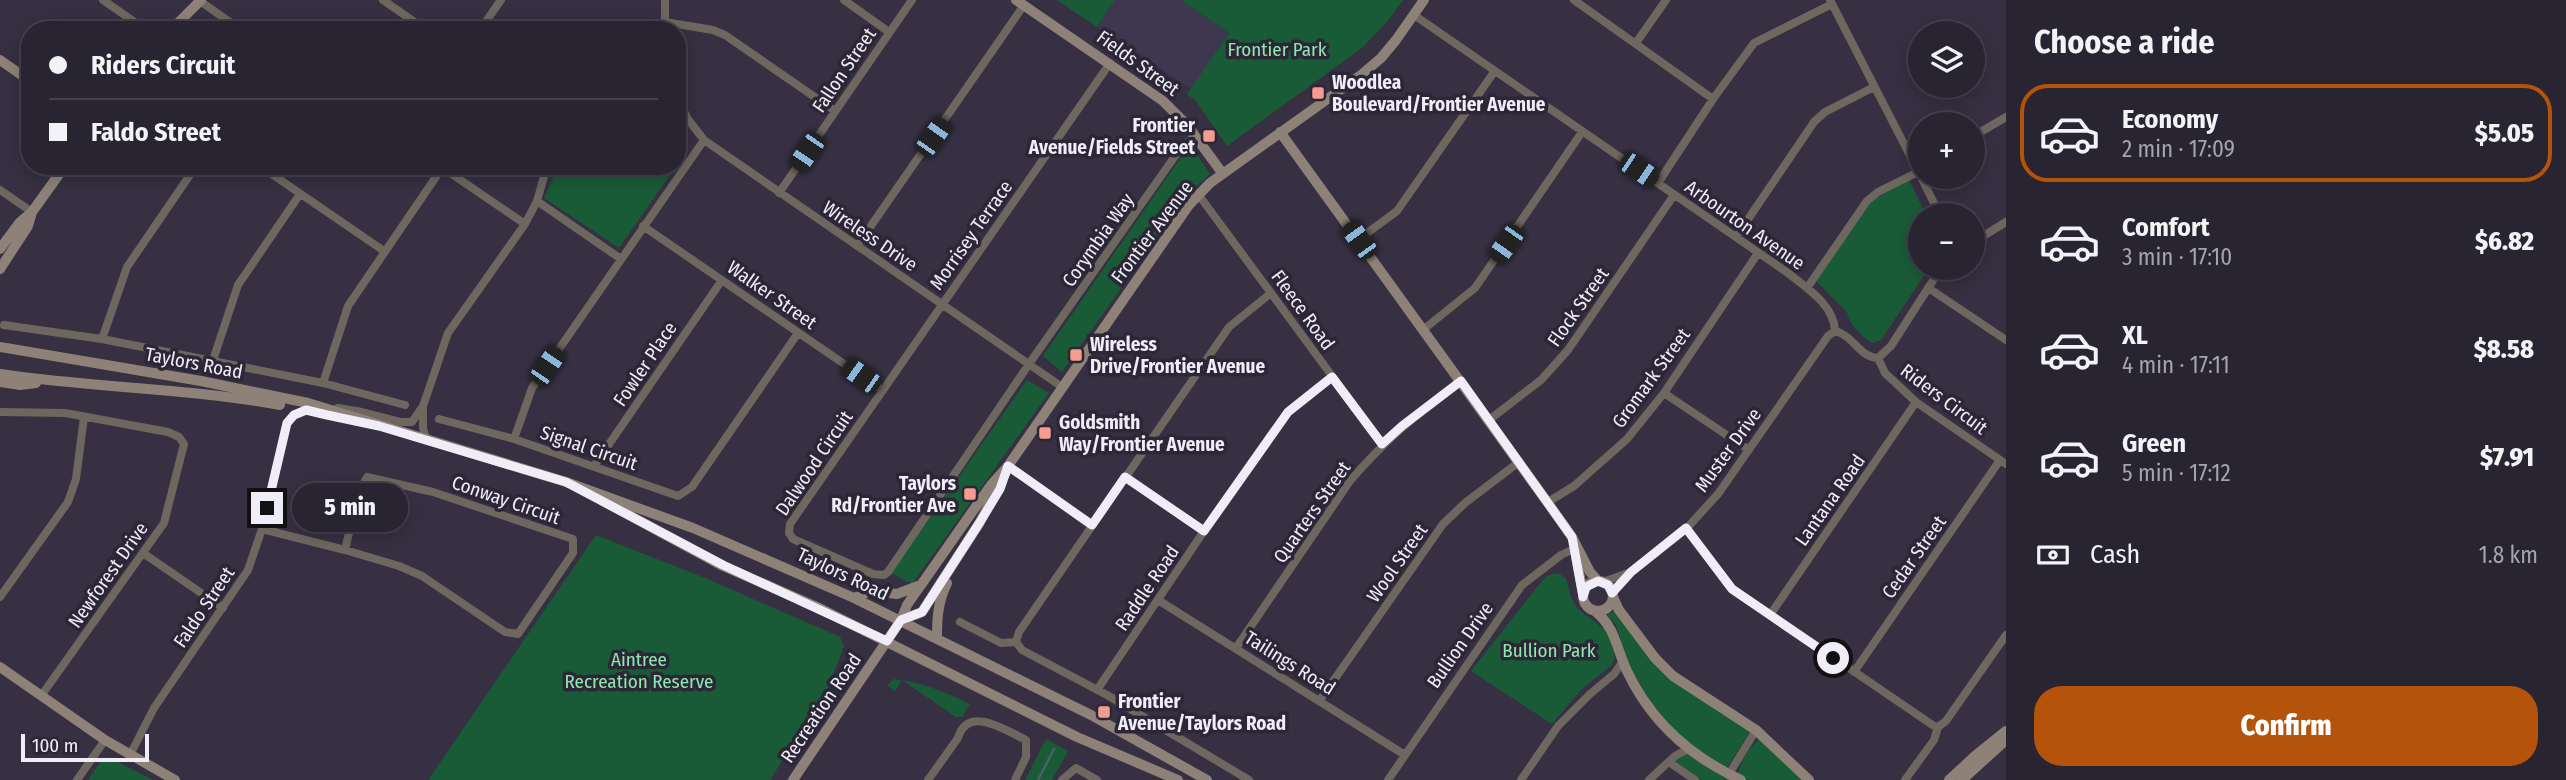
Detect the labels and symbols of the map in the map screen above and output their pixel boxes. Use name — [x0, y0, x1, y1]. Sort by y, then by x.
street label: Fallon Street — [807, 23, 881, 117]
street label: Fields Street — [1092, 25, 1184, 101]
park label: Frontier Park — [1228, 38, 1327, 61]
place label: Woodlea Boulevard/Frontier Avenue — [1332, 71, 1546, 116]
marker: Woodlea Boulevard/Frontier Avenue — [1310, 85, 1326, 101]
car — [913, 114, 954, 160]
place label: Frontier Avenue/Fields Street — [1028, 114, 1196, 159]
marker: Frontier Avenue/Fields Street — [1201, 128, 1217, 144]
car — [787, 129, 828, 175]
car — [1616, 150, 1663, 190]
street label: Arbourton Avenue — [1681, 175, 1809, 275]
street label: Morrisey Terrace — [925, 176, 1017, 294]
street label: Frontier Avenue — [1106, 176, 1198, 288]
street label: Corymbia Way — [1057, 188, 1139, 291]
street label: Wireless Drive — [818, 196, 922, 276]
car — [1339, 217, 1380, 263]
car — [1486, 221, 1527, 267]
street label: Walker Street — [723, 256, 822, 335]
street label: Flock Street — [1542, 262, 1614, 351]
street label: Fleece Road — [1266, 266, 1340, 354]
street label: Fowler Place — [608, 318, 682, 410]
street label: Gromark Street — [1607, 323, 1695, 432]
place label: Wireless Drive/Frontier Avenue — [1090, 333, 1265, 378]
street label: Taylors Road — [143, 342, 245, 384]
car — [527, 343, 568, 389]
marker: Wireless Drive/Frontier Avenue — [1068, 347, 1084, 363]
car — [838, 355, 885, 397]
street label: Riders Circuit — [1896, 359, 1993, 440]
street label: Muster Drive — [1690, 404, 1766, 496]
street label: Dalwood Circuit — [770, 406, 858, 520]
place label: Goldsmith Way/Frontier Avenue — [1059, 411, 1225, 456]
street label: Signal Circuit — [537, 421, 641, 476]
marker: Goldsmith Way/Frontier Avenue — [1037, 425, 1053, 441]
street label: Lantana Road — [1790, 450, 1870, 550]
street label: Quarters Street — [1269, 456, 1356, 567]
street label: Conway Circuit — [449, 471, 564, 530]
place label: Taylors Rd/Frontier Ave — [831, 472, 957, 517]
callout: 5 min — [292, 484, 407, 532]
marker: Taylors Rd/Frontier Ave — [962, 486, 978, 502]
route end — [251, 492, 283, 524]
street label: Cedar Street — [1877, 510, 1951, 603]
street label: Newforest Drive — [63, 518, 153, 632]
street label: Wool Street — [1362, 519, 1433, 607]
street label: Raddle Road — [1110, 541, 1184, 635]
street label: Taylors Road — [793, 543, 893, 605]
street label: Faldo Street — [169, 562, 240, 652]
street label: Bullion Drive — [1422, 598, 1498, 692]
street label: Tailings Road — [1240, 626, 1340, 700]
park label: Bullion Park — [1502, 639, 1596, 662]
route start — [1817, 642, 1849, 674]
park label: Aintree Recreation Reserve — [564, 648, 714, 693]
street label: Recreation Road — [776, 649, 866, 767]
place label: Frontier Avenue/Taylors Road — [1117, 690, 1286, 735]
marker: Frontier Avenue/Taylors Road — [1096, 704, 1112, 720]
scale bar — [21, 731, 149, 763]

